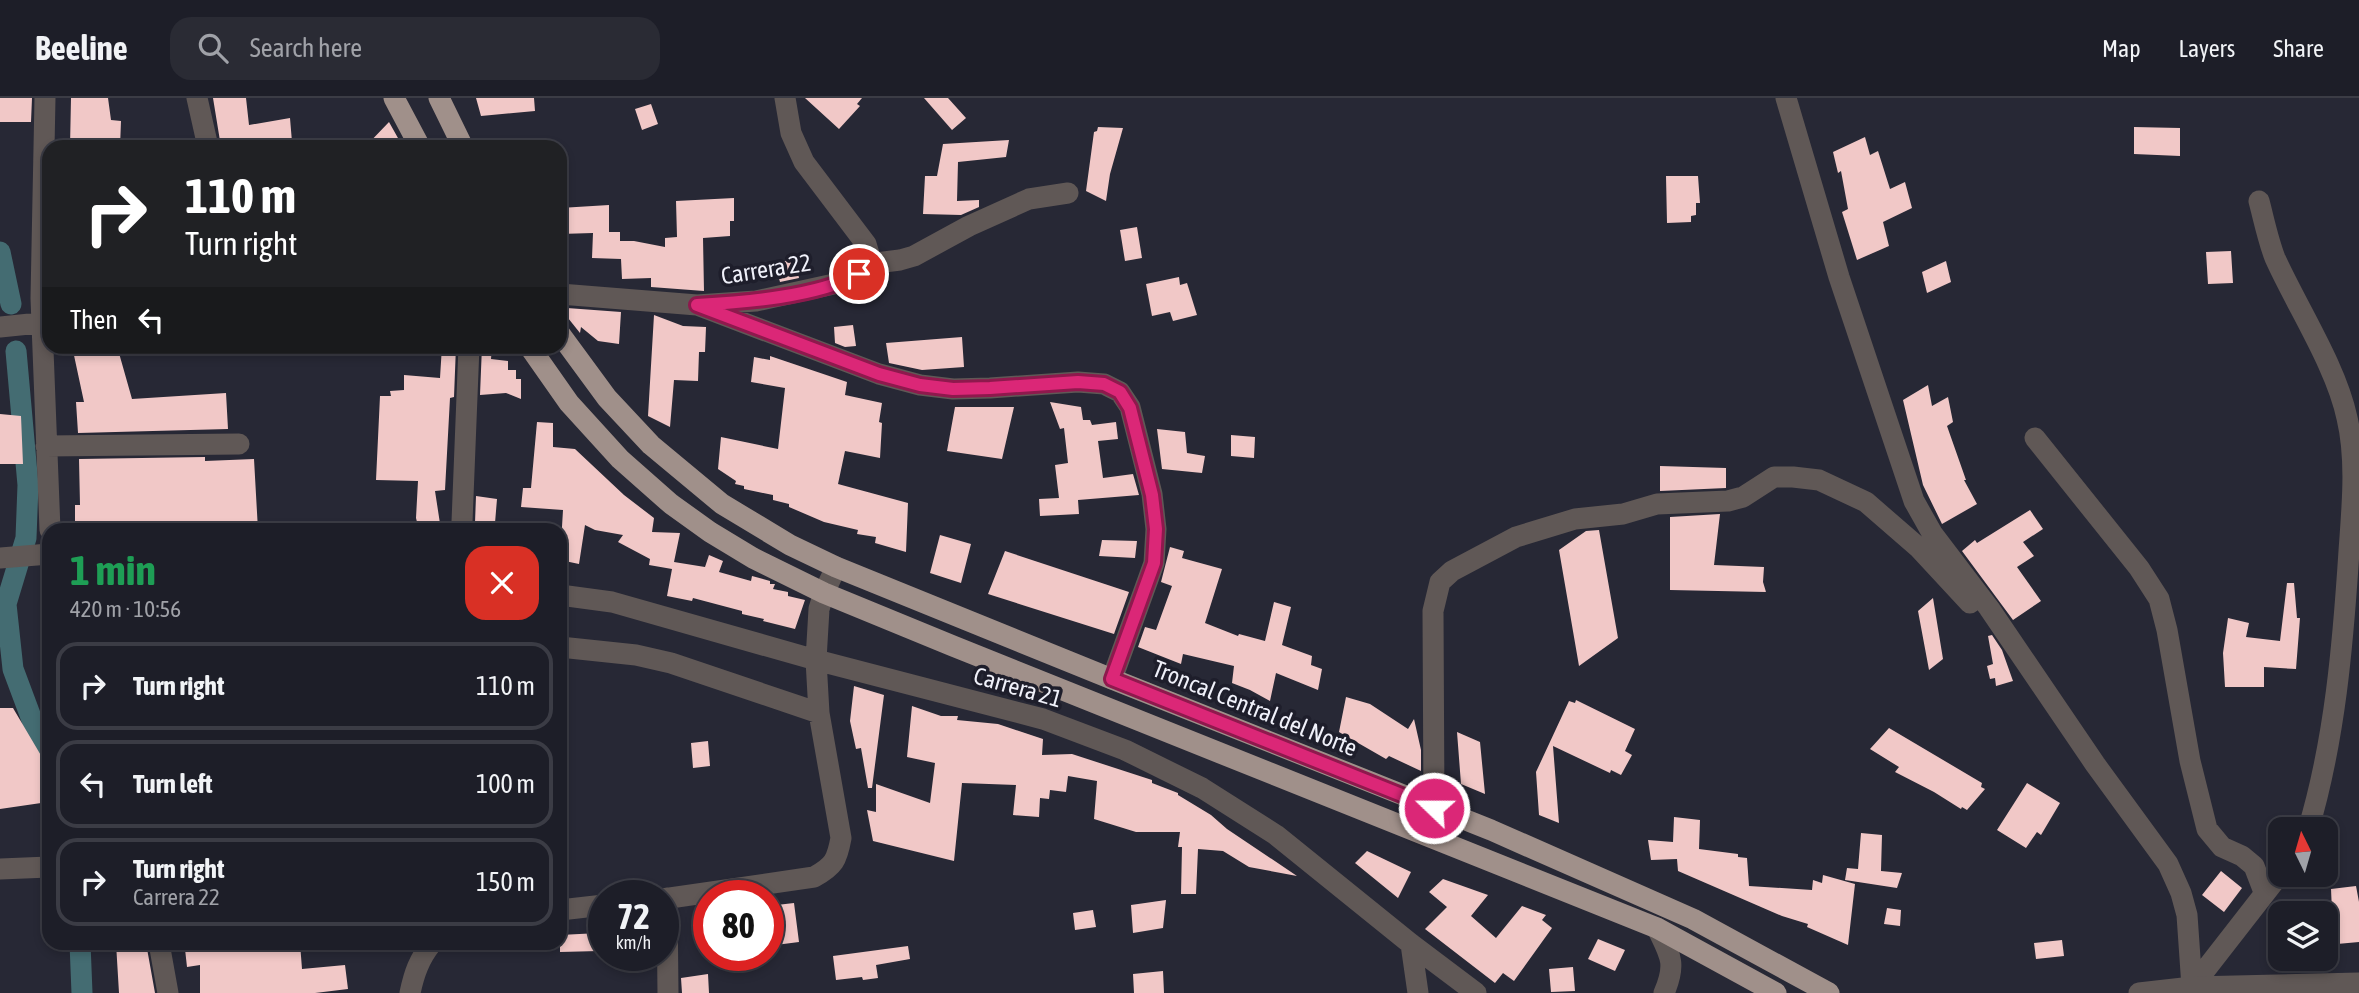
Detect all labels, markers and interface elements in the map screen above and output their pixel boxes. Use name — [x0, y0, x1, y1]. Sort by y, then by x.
search box — [170, 17, 660, 80]
text: Beeline — [35, 29, 128, 67]
icon: search — [194, 29, 232, 67]
text: Search here — [250, 33, 362, 63]
text: Map — [2102, 35, 2141, 62]
text: Layers — [2179, 35, 2235, 62]
text: Share — [2273, 35, 2324, 62]
text: 110 m — [185, 167, 296, 223]
icon: right — [70, 168, 161, 259]
text: Turn right — [185, 225, 298, 262]
pin — [829, 244, 889, 304]
street label: Carrera 22 — [719, 249, 813, 289]
icon: arrive — [840, 255, 878, 293]
icon: left — [132, 301, 170, 339]
text: Then — [70, 305, 118, 335]
text: 1 min — [70, 546, 156, 594]
button: close — [465, 546, 539, 620]
text: 420 m · 10:56 — [70, 596, 181, 622]
street label: Troncal Central del Norte — [1149, 655, 1361, 761]
street label: Carrera 21 — [971, 662, 1065, 712]
icon: right — [74, 667, 112, 705]
text: Turn right — [133, 671, 224, 701]
text: 110 m — [476, 671, 535, 701]
icon: left — [74, 765, 112, 803]
text: Turn left — [133, 769, 213, 799]
text: 100 m — [476, 769, 535, 799]
position arrow — [1397, 771, 1471, 845]
north arrow — [2268, 817, 2338, 887]
map controls — [2268, 817, 2338, 971]
text: Turn right — [133, 854, 224, 884]
icon: right — [74, 863, 112, 901]
text: 150 m — [476, 867, 535, 897]
speed limit sign: 80 — [693, 880, 784, 971]
text: Carrera 22 — [133, 884, 220, 910]
text: 72 — [617, 896, 650, 936]
button: layers — [2268, 901, 2338, 971]
text: km/h — [616, 932, 651, 953]

